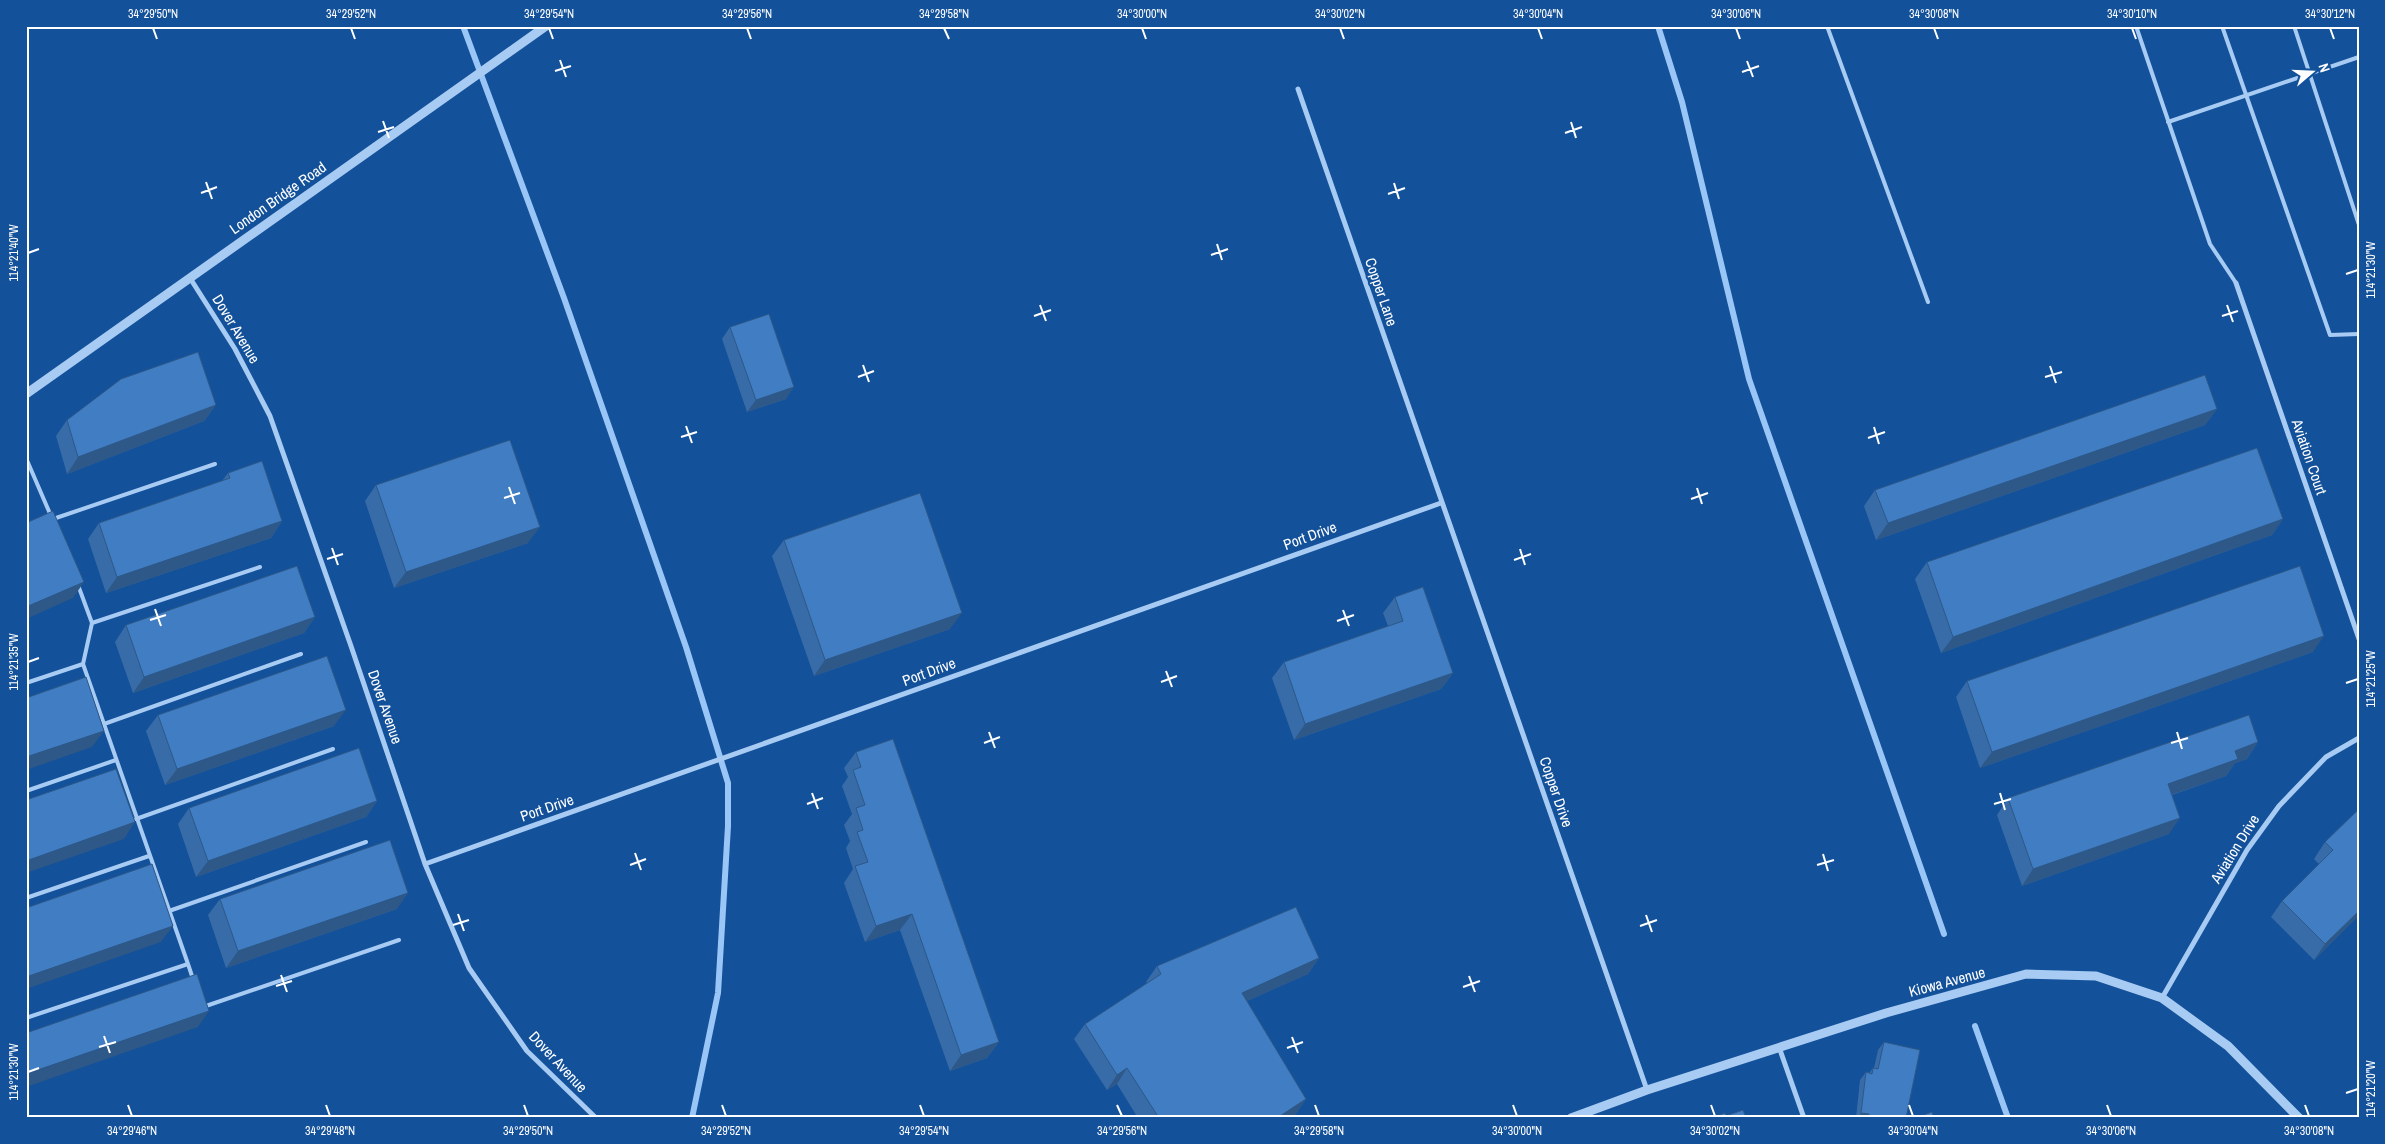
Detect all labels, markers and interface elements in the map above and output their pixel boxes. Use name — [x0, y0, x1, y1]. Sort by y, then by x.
text: 34°29'50"N — [128, 6, 178, 22]
text: 34°29'52"N — [326, 6, 376, 22]
text: 34°29'54"N — [524, 6, 574, 22]
text: 34°29'56"N — [722, 6, 772, 22]
text: 34°29'58"N — [919, 6, 969, 22]
text: 34°30'00"N — [1117, 6, 1167, 22]
text: 34°30'02"N — [1315, 6, 1365, 22]
text: 34°30'04"N — [1513, 6, 1563, 22]
text: 34°30'06"N — [1711, 6, 1761, 22]
text: 34°30'08"N — [1909, 6, 1959, 22]
text: 34°30'10"N — [2107, 6, 2157, 22]
text: 34°30'12"N — [2305, 6, 2355, 22]
north arrow — [2288, 48, 2338, 98]
text: N — [2314, 61, 2334, 75]
street label: London Bridge Road — [225, 156, 330, 239]
text: 114°21'40"W — [6, 224, 22, 282]
text: 114°21'30"W — [2363, 241, 2379, 299]
street label: Copper Lane — [1360, 255, 1403, 329]
street label: Dover Avenue — [208, 290, 265, 367]
street label: Aviation Court — [2286, 415, 2332, 498]
street label: Port Drive — [1280, 516, 1340, 555]
text: 114°21'35"W — [6, 633, 22, 691]
text: 114°21'25"W — [2363, 650, 2379, 708]
street label: Port Drive — [899, 652, 959, 691]
street label: Dover Avenue — [363, 667, 408, 747]
street label: Copper Drive — [1535, 754, 1578, 830]
street label: Port Drive — [517, 789, 577, 826]
street label: Aviation Drive — [2205, 810, 2264, 888]
street label: Kiowa Avenue — [1906, 961, 1988, 1002]
street label: Dover Avenue — [524, 1026, 592, 1097]
text: 114°21'30"W — [6, 1043, 22, 1101]
text: 114°21'20"W — [2363, 1060, 2379, 1118]
text: 34°29'46"N — [107, 1123, 157, 1139]
text: 34°29'48"N — [305, 1123, 355, 1139]
text: 34°29'50"N — [503, 1123, 553, 1139]
text: 34°29'52"N — [701, 1123, 751, 1139]
text: 34°29'54"N — [899, 1123, 949, 1139]
text: 34°29'56"N — [1097, 1123, 1147, 1139]
text: 34°29'58"N — [1294, 1123, 1344, 1139]
text: 34°30'00"N — [1492, 1123, 1542, 1139]
text: 34°30'02"N — [1690, 1123, 1740, 1139]
text: 34°30'04"N — [1888, 1123, 1938, 1139]
text: 34°30'06"N — [2086, 1123, 2136, 1139]
text: 34°30'08"N — [2284, 1123, 2334, 1139]

